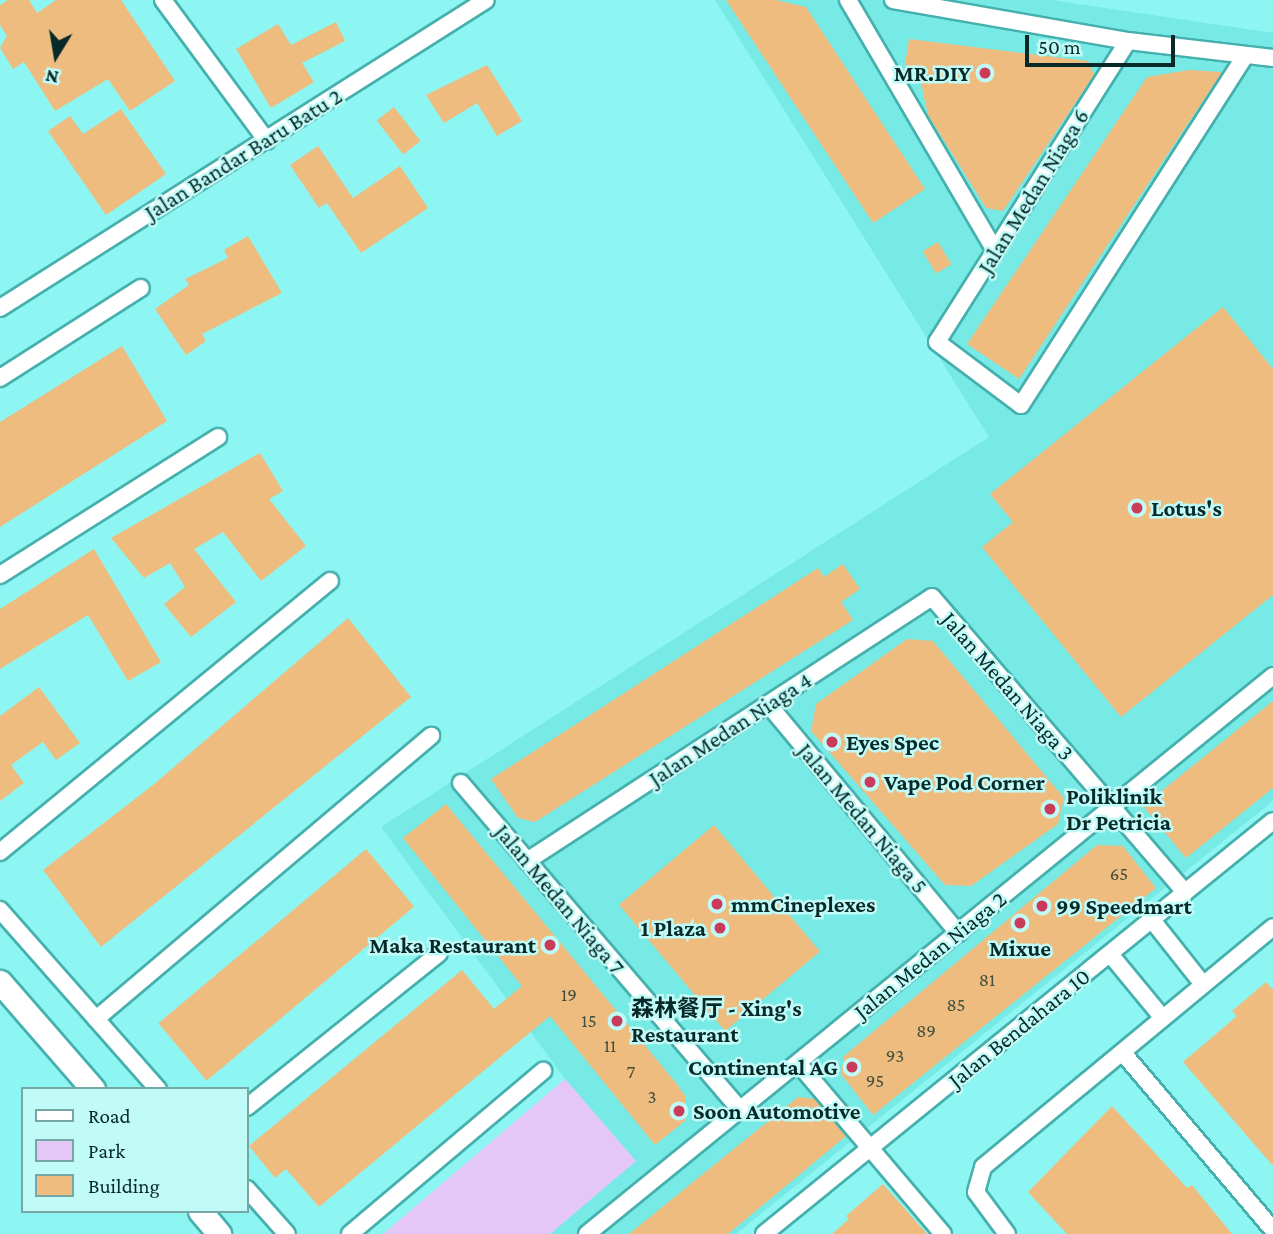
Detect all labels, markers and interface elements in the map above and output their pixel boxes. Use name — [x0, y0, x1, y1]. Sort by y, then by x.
north arrow — [21, 21, 91, 91]
scale bar — [1028, 21, 1178, 65]
text: 50 m — [1038, 35, 1081, 59]
place label: MR.DIY — [894, 59, 971, 87]
marker: MR.DIY — [977, 65, 993, 81]
text: N — [44, 66, 60, 89]
street label: Jalan Bandar Baru Batu 2 — [139, 82, 347, 226]
street label: Jalan Medan Niaga 6 — [971, 104, 1095, 278]
place label: Lotus's — [1151, 494, 1222, 522]
marker: Lotus's — [1129, 500, 1145, 516]
street label: Jalan Medan Niaga 3 — [936, 606, 1080, 766]
street label: Jalan Medan Niaga 4 — [643, 666, 817, 792]
place label: Eyes Spec — [846, 728, 939, 756]
marker: Eyes Spec — [824, 734, 840, 750]
street label: Jalan Medan Niaga 5 — [792, 737, 934, 899]
place label: Vape Pod Corner — [884, 768, 1045, 796]
marker: Vape Pod Corner — [862, 774, 878, 790]
place label: Poliklinik Dr Petricia — [1066, 782, 1171, 836]
marker: Poliklinik Dr Petricia — [1040, 799, 1060, 819]
street label: Jalan Medan Niaga 7 — [489, 818, 631, 980]
house number: 65 — [1110, 863, 1128, 885]
street label: Jalan Medan Niaga 2 — [848, 885, 1012, 1025]
place label: mmCineplexes — [731, 890, 875, 918]
place label: 99 Speedmart — [1056, 892, 1192, 920]
marker: mmCineplexes — [709, 896, 725, 912]
marker: 99 Speedmart — [1034, 898, 1050, 914]
place label: 1 Plaza — [641, 914, 706, 942]
marker: Mixue — [1012, 915, 1028, 931]
marker: 1 Plaza — [712, 920, 728, 936]
place label: Maka Restaurant — [369, 931, 536, 959]
place label: Mixue — [989, 934, 1051, 962]
marker: Maka Restaurant — [542, 937, 558, 953]
street label: Jalan Bendahara 10 — [942, 962, 1096, 1094]
house number: 81 — [979, 969, 995, 991]
house number: 19 — [561, 984, 577, 1006]
place label: 森林餐厅 - Xing's Restaurant — [631, 994, 802, 1048]
house number: 85 — [947, 994, 965, 1016]
house number: 15 — [581, 1010, 597, 1032]
marker: 森林餐厅 - Xing's Restaurant — [609, 1013, 625, 1029]
house number: 89 — [916, 1020, 936, 1042]
house number: 11 — [604, 1035, 616, 1057]
house number: 93 — [886, 1045, 904, 1067]
place label: Continental AG — [688, 1053, 838, 1081]
marker: Continental AG — [844, 1059, 860, 1075]
house number: 7 — [627, 1061, 635, 1083]
house number: 95 — [866, 1070, 884, 1092]
house number: 3 — [647, 1086, 657, 1108]
legend — [21, 1087, 248, 1213]
place label: Soon Automotive — [693, 1097, 860, 1125]
marker: Soon Automotive — [671, 1103, 687, 1119]
text: Road — [88, 1104, 131, 1128]
text: Park — [88, 1139, 125, 1163]
text: Building — [88, 1174, 160, 1198]

